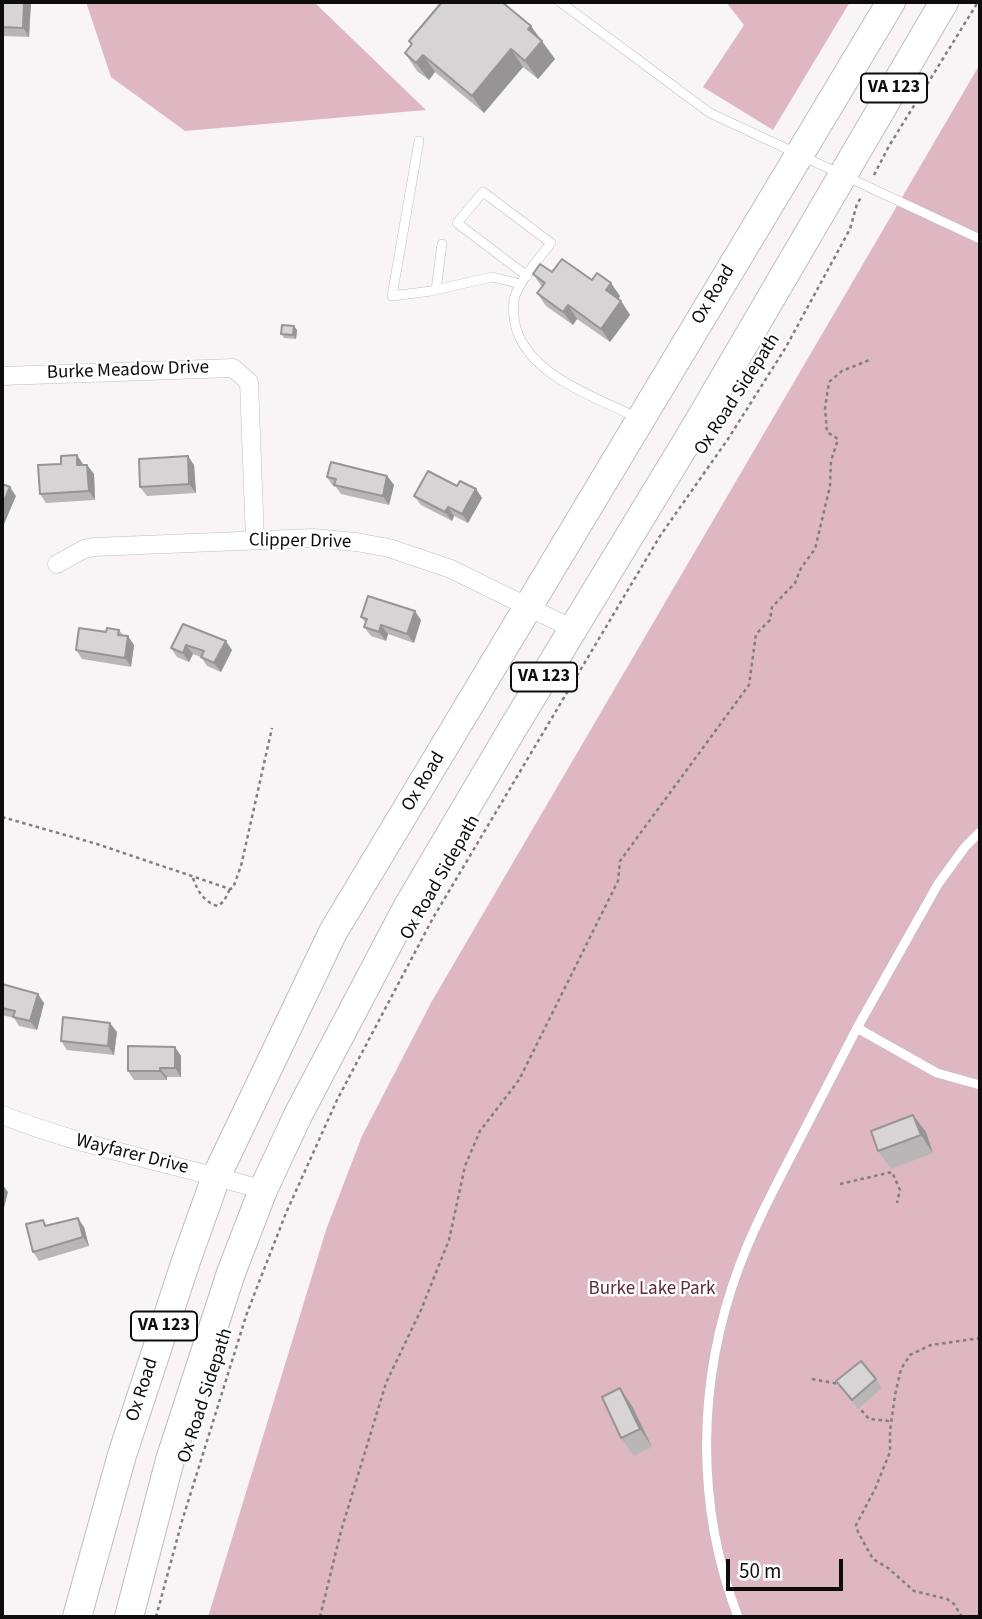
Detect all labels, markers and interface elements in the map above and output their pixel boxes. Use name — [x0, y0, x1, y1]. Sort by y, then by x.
road number: VA 123 — [861, 74, 927, 102]
street label: Ox Road — [687, 261, 741, 329]
street label: Ox Road Sidepath — [690, 330, 786, 460]
street label: Burke Meadow Drive — [46, 357, 210, 385]
street label: Clipper Drive — [249, 530, 351, 554]
road number: VA 123 — [511, 662, 577, 692]
street label: Ox Road — [397, 748, 451, 816]
street label: Ox Road Sidepath — [396, 812, 486, 944]
street label: Wayfarer Drive — [73, 1130, 191, 1180]
park label: Burke Lake Park — [589, 1279, 715, 1301]
road number: VA 123 — [131, 1311, 197, 1340]
street label: Ox Road Sidepath — [173, 1326, 239, 1466]
street label: Ox Road — [122, 1355, 164, 1425]
scale bar — [730, 1546, 847, 1590]
text: 50 m — [739, 1556, 781, 1586]

